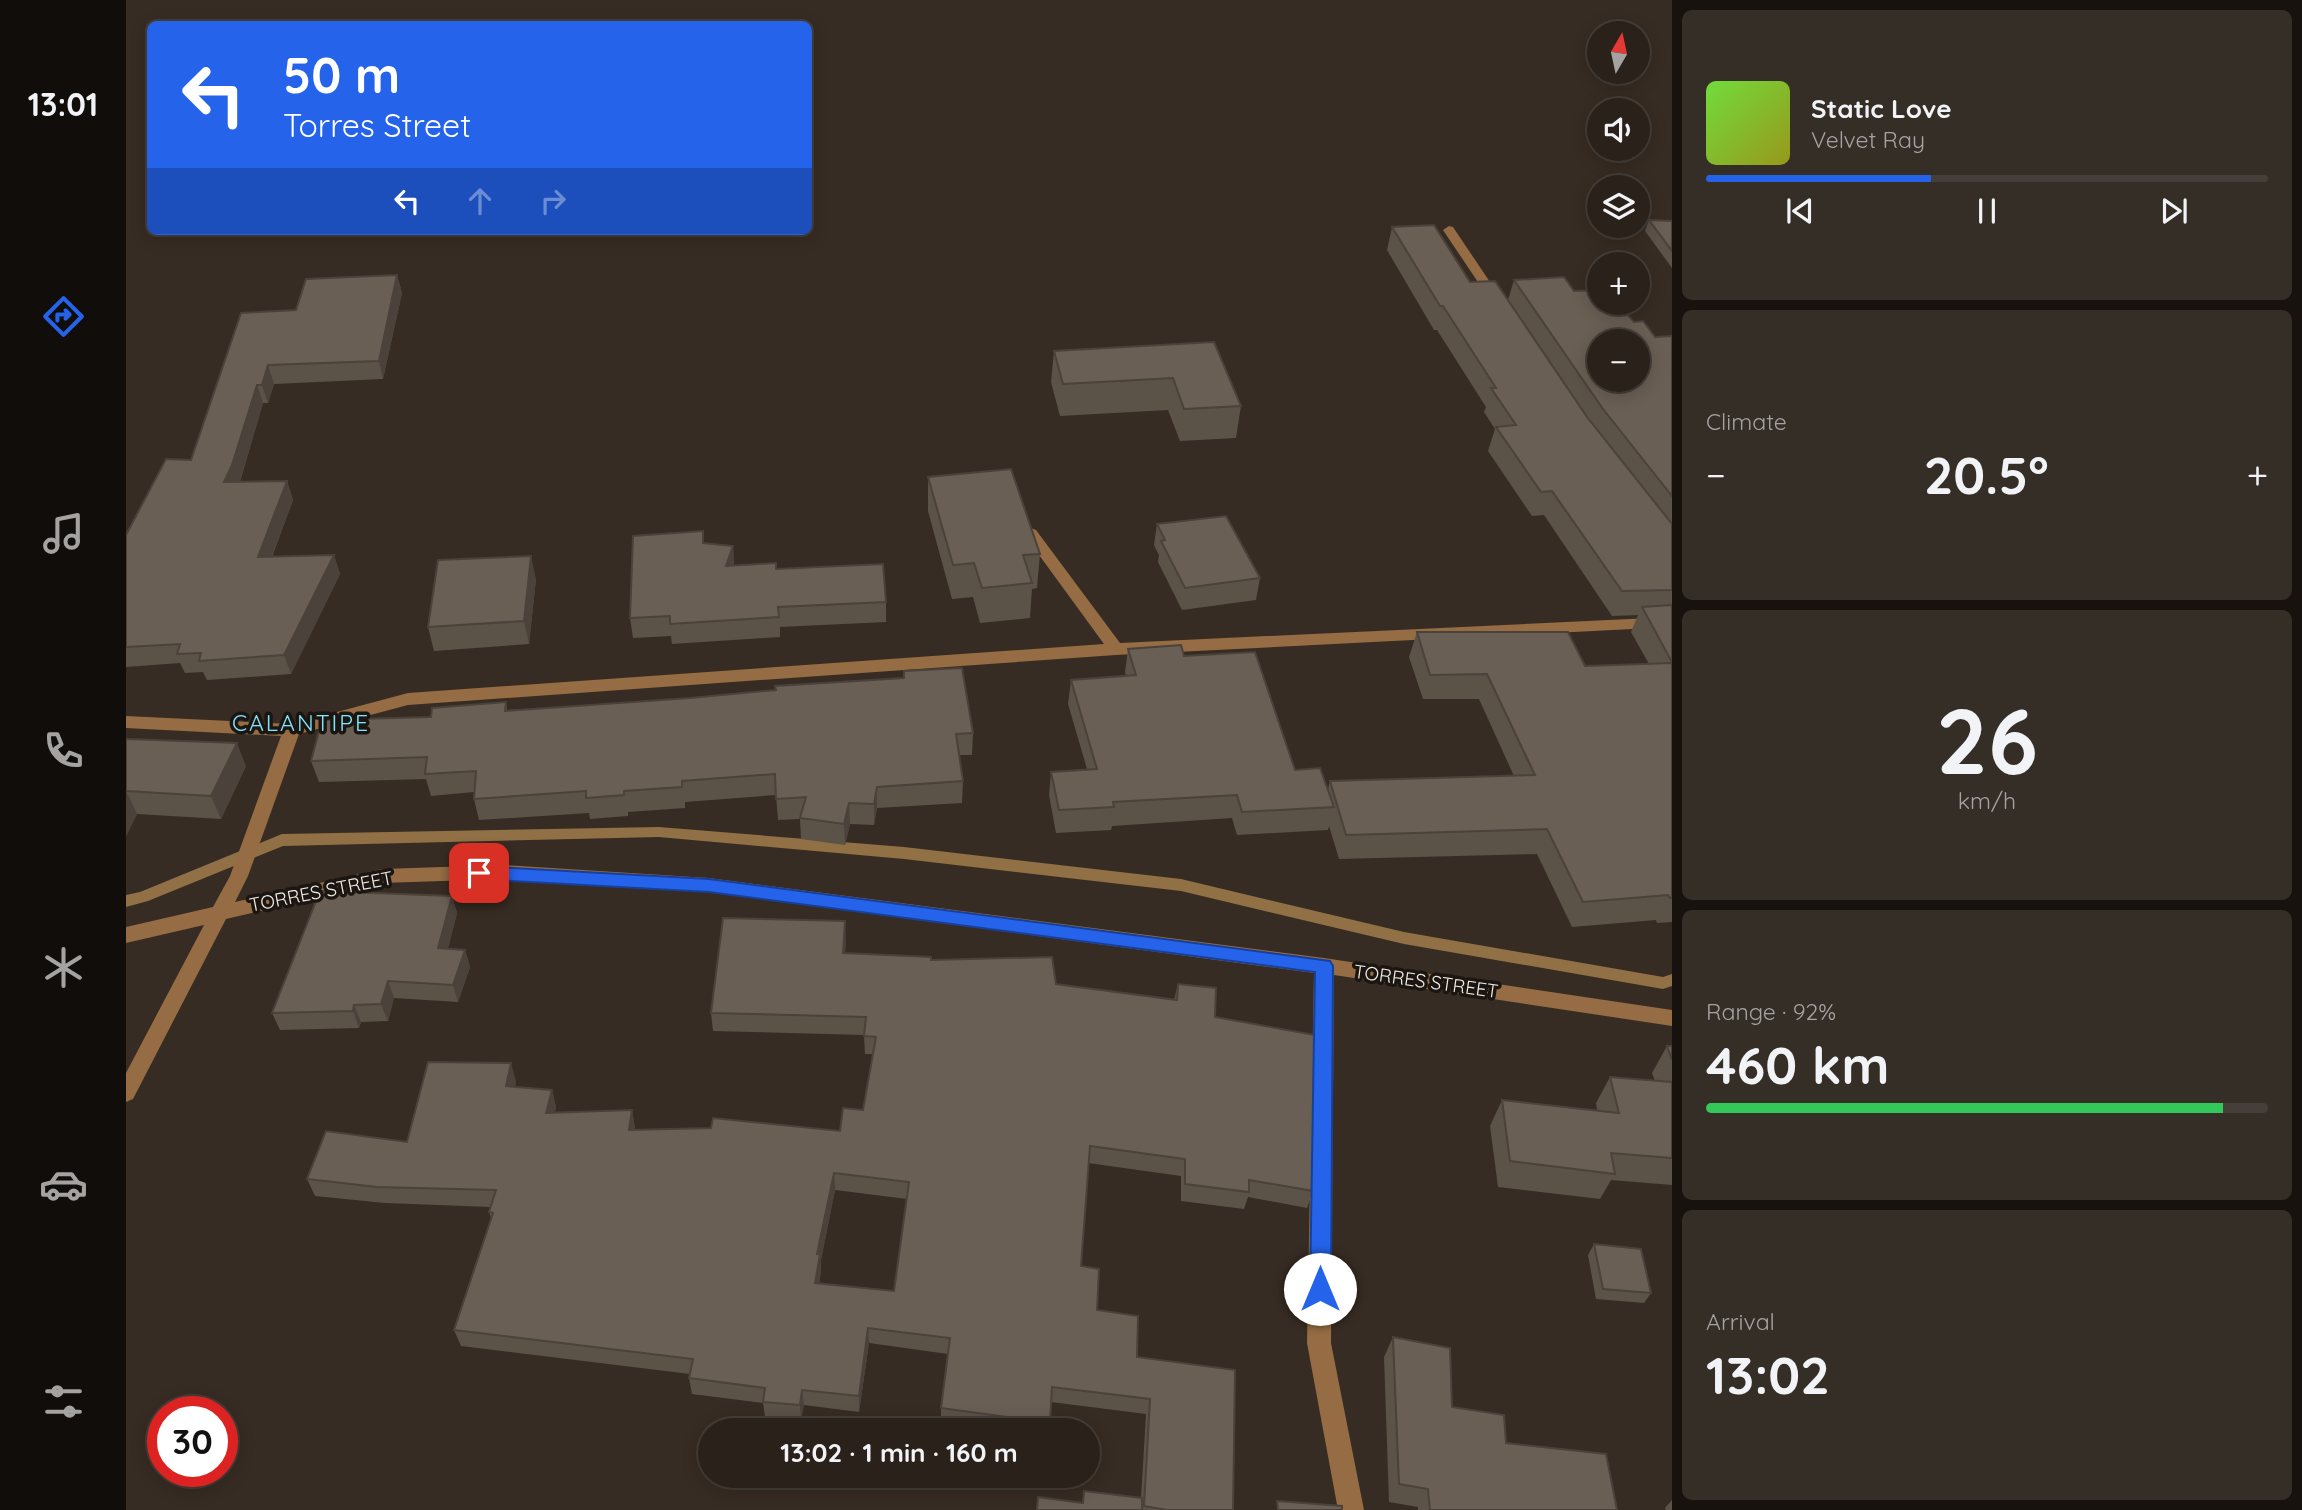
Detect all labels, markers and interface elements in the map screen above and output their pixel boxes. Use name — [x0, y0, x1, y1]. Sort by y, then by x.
north arrow — [1587, 21, 1650, 84]
map controls — [1587, 21, 1650, 392]
text: 50 m — [283, 44, 400, 105]
icon: left — [168, 49, 259, 140]
text: 13:01 — [28, 84, 98, 124]
text: Static Love — [1811, 92, 1952, 125]
button: sound — [1587, 98, 1650, 161]
text: Torres Street — [283, 105, 471, 145]
text: Velvet Ray — [1811, 125, 1925, 154]
button: layers — [1587, 175, 1650, 238]
icon: left — [388, 182, 426, 220]
icon: ahead — [461, 182, 499, 220]
icon: right — [534, 182, 572, 220]
icon: previous — [1781, 192, 1819, 230]
icon: pause — [1968, 192, 2006, 230]
icon: next — [2155, 192, 2193, 230]
button: + — [1587, 252, 1650, 315]
icon: directions — [39, 292, 88, 341]
button: − — [1587, 329, 1650, 392]
text: Climate — [1706, 407, 1787, 436]
text: 20.5° — [1924, 442, 2049, 507]
text: − — [1706, 451, 1726, 499]
text: + — [2247, 451, 2268, 499]
icon: music — [39, 509, 88, 558]
text: 26 — [1936, 683, 2038, 797]
district label: CALANTIPE — [232, 708, 370, 737]
icon: phone — [39, 726, 88, 775]
text: km/h — [1958, 786, 2016, 815]
pin — [449, 843, 509, 903]
icon: arrive — [460, 854, 498, 892]
street label: TORRES STREET — [247, 865, 395, 917]
icon: climate — [39, 943, 88, 992]
street label: TORRES STREET — [1352, 959, 1500, 1003]
text: Range · 92% — [1706, 997, 1836, 1026]
text: 460 km — [1706, 1032, 1889, 1097]
icon: car — [39, 1160, 88, 1209]
position arrow — [1283, 1252, 1357, 1326]
text: Arrival — [1706, 1307, 1775, 1336]
text: 13:02 — [1706, 1342, 1830, 1407]
icon: filters — [39, 1377, 88, 1426]
speed limit sign: 30 — [147, 1396, 238, 1487]
text: 13:02 · 1 min · 160 m — [780, 1436, 1018, 1469]

